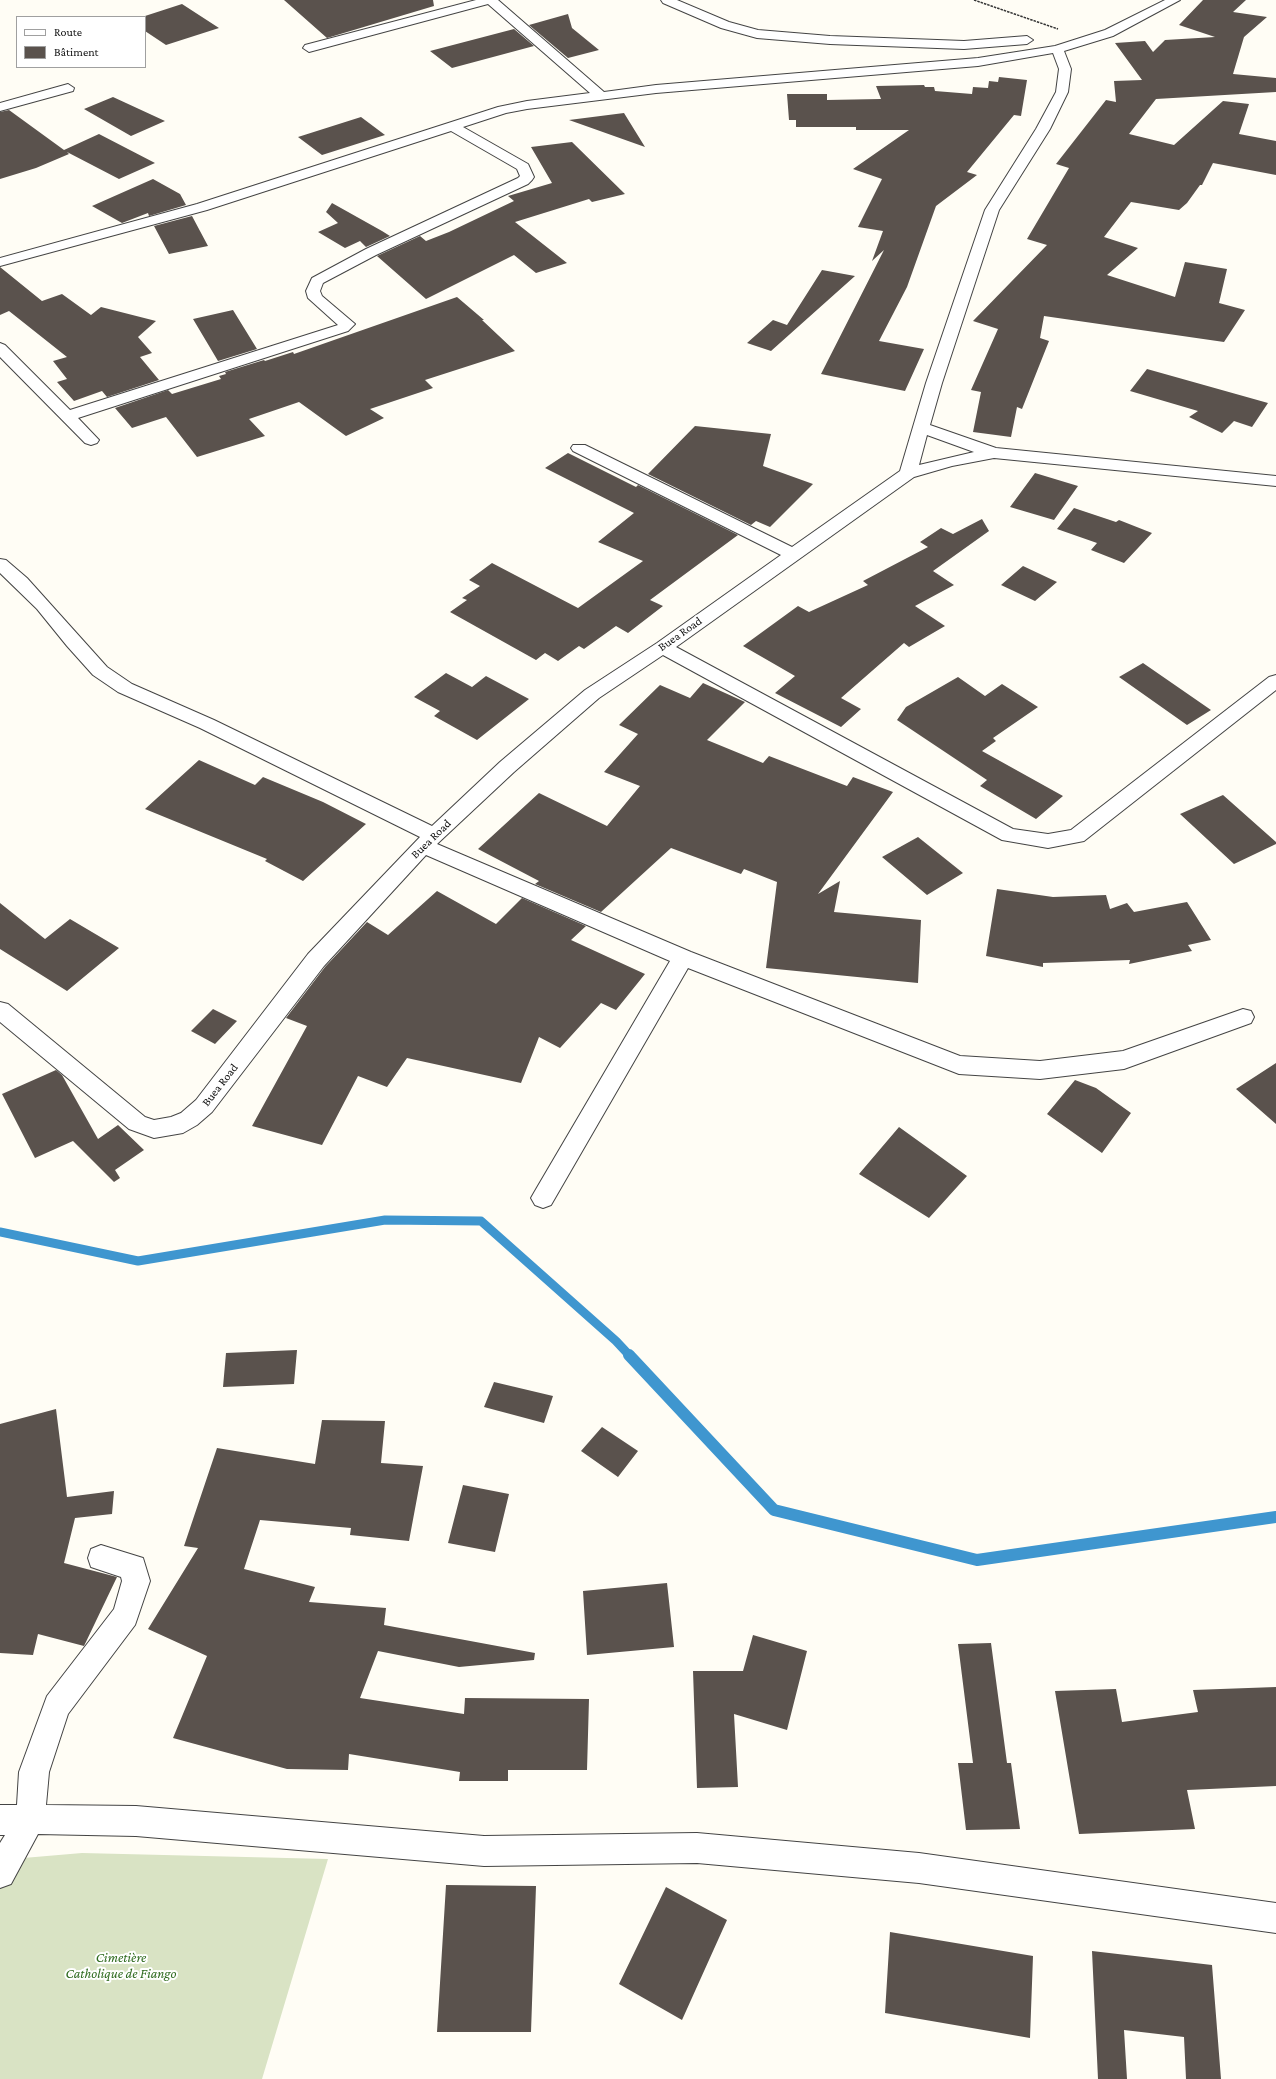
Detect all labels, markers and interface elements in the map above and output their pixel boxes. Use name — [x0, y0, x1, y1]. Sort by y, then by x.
legend — [16, 16, 146, 68]
text: Route — [54, 25, 82, 39]
text: Bâtiment — [54, 45, 99, 59]
street label: Buea Road — [655, 614, 705, 654]
street label: Buea Road — [408, 816, 454, 862]
street label: Buea Road — [199, 1061, 241, 1109]
park label: Cimetière Catholique de Fiango — [65, 1950, 177, 1982]

